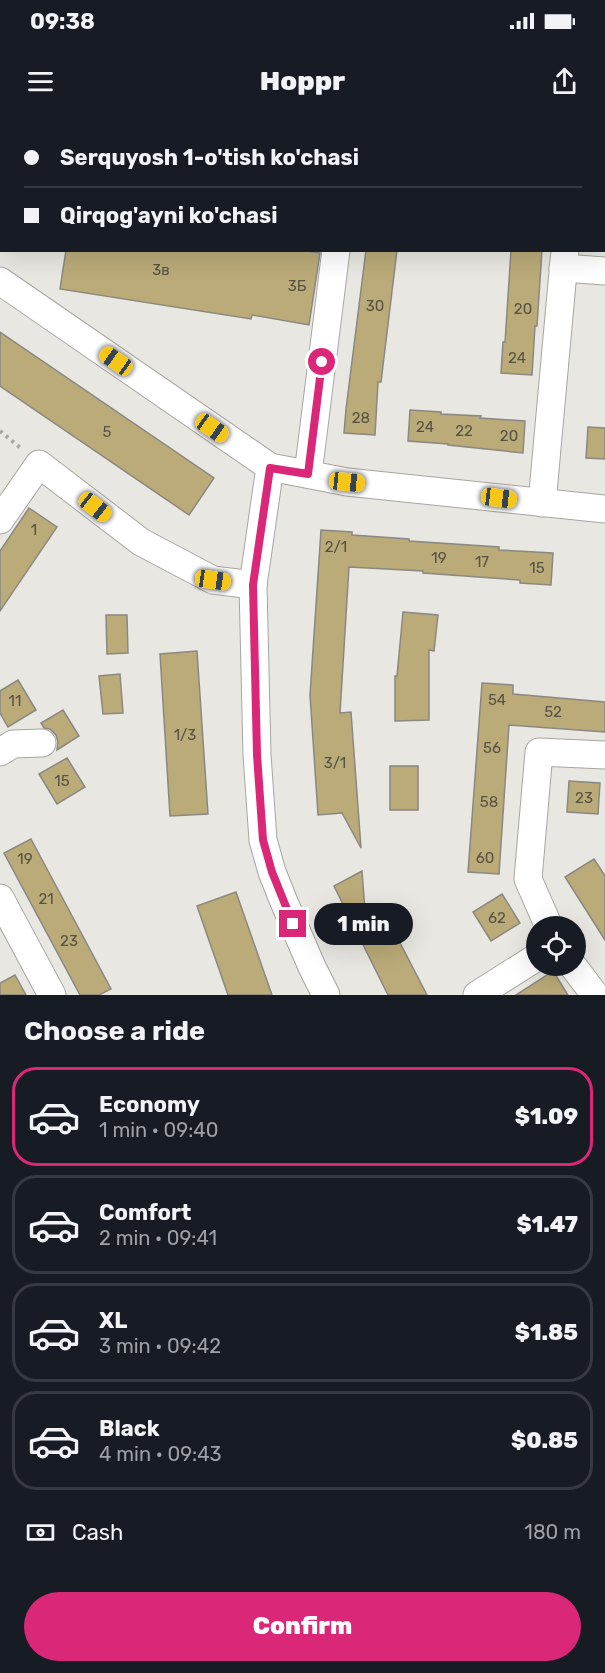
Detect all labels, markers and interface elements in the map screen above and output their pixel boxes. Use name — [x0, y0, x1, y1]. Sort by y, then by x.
text: 09:38 — [30, 8, 95, 35]
icon: menu — [24, 65, 57, 98]
text: Hoppr — [260, 65, 345, 97]
icon: share — [548, 65, 581, 98]
text: Serquyosh 1-o'tish ko'chasi — [60, 144, 359, 171]
text: Qirqog'ayni ko'chasi — [60, 202, 278, 229]
house number: 3в — [152, 261, 170, 279]
house number: 3Б — [288, 277, 307, 295]
house number: 30 — [366, 297, 384, 315]
house number: 20 — [514, 300, 532, 318]
car — [96, 343, 136, 379]
route start — [308, 348, 335, 375]
house number: 24 — [508, 349, 526, 367]
house number: 28 — [352, 409, 370, 427]
car — [192, 410, 232, 446]
house number: 24 — [416, 418, 434, 436]
house number: 22 — [455, 422, 473, 440]
house number: 5 — [103, 423, 112, 441]
house number: 20 — [500, 427, 518, 445]
car — [328, 471, 366, 493]
car — [480, 487, 518, 509]
car — [75, 489, 115, 525]
house number: 1 — [31, 521, 37, 539]
house number: 2/1 — [325, 538, 347, 556]
house number: 19 — [431, 549, 447, 567]
house number: 17 — [475, 553, 489, 571]
house number: 15 — [529, 559, 545, 577]
car — [194, 569, 232, 591]
house number: 54 — [488, 691, 506, 709]
house number: 11 — [9, 692, 21, 710]
house number: 52 — [544, 703, 562, 721]
house number: 1/3 — [174, 726, 196, 744]
house number: 56 — [483, 739, 501, 757]
house number: 3/1 — [324, 754, 346, 772]
house number: 15 — [54, 772, 70, 790]
house number: 23 — [575, 789, 593, 807]
house number: 58 — [480, 793, 498, 811]
house number: 60 — [476, 849, 494, 867]
house number: 19 — [17, 850, 33, 868]
house number: 21 — [38, 890, 54, 908]
callout: 1 min — [314, 903, 413, 945]
house number: 62 — [488, 909, 506, 927]
route end — [279, 910, 306, 937]
text: 1 min — [337, 912, 390, 936]
map controls — [526, 916, 586, 976]
button: locate — [526, 916, 586, 976]
house number: 23 — [60, 932, 78, 950]
text: Choose a ride — [24, 1015, 205, 1047]
icon: car — [27, 1090, 81, 1144]
text: Economy — [99, 1091, 200, 1118]
text: $1.09 — [515, 1103, 578, 1130]
text: 1 min · 09:40 — [99, 1118, 218, 1142]
icon: car — [27, 1198, 81, 1252]
text: Comfort — [99, 1199, 191, 1226]
text: $1.47 — [517, 1211, 578, 1238]
text: 2 min · 09:41 — [99, 1226, 217, 1250]
icon: car — [27, 1306, 81, 1360]
text: XL — [99, 1307, 127, 1334]
text: $1.85 — [515, 1319, 578, 1346]
text: 3 min · 09:42 — [99, 1334, 221, 1358]
icon: car — [27, 1414, 81, 1468]
text: Black — [99, 1415, 160, 1442]
text: $0.85 — [511, 1427, 578, 1454]
text: 4 min · 09:43 — [99, 1442, 222, 1466]
icon: cash — [24, 1516, 57, 1549]
text: Cash — [72, 1519, 123, 1546]
text: 180 m — [524, 1520, 581, 1544]
button: Confirm — [24, 1592, 581, 1661]

